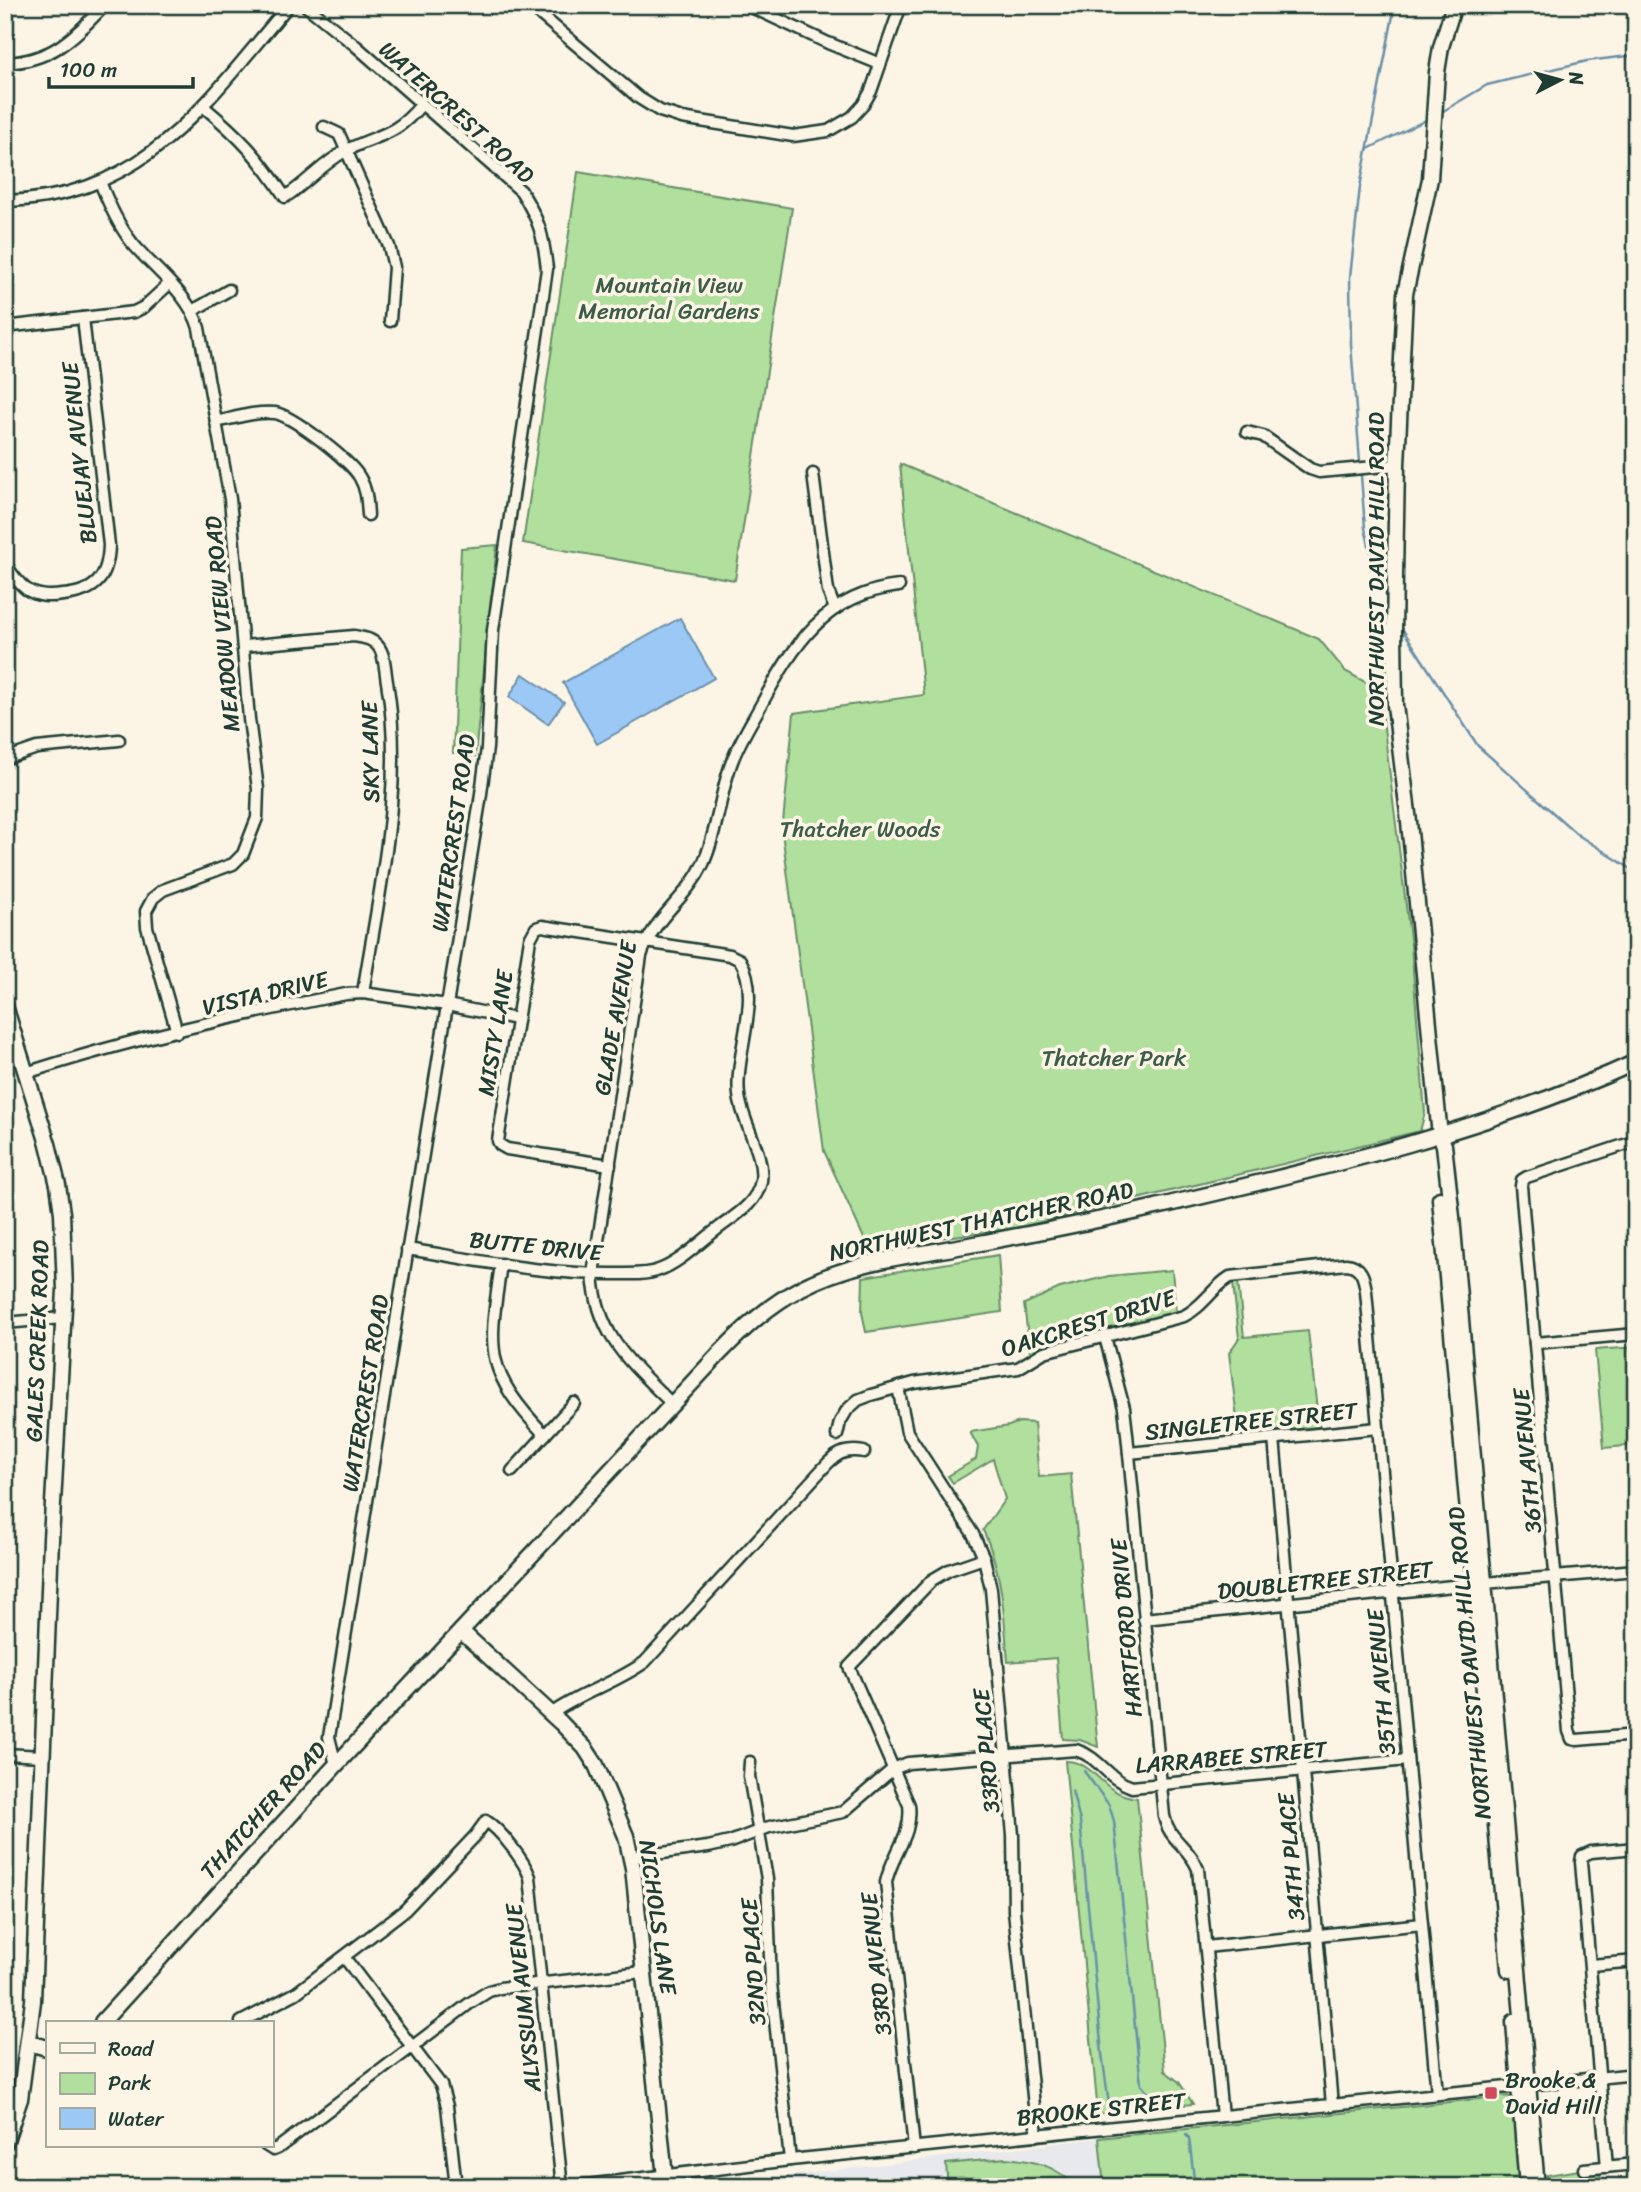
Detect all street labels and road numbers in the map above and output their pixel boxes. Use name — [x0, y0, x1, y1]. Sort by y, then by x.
street label: WATERCREST ROAD — [369, 30, 545, 194]
street label: BLUEJAY AVENUE — [49, 359, 109, 546]
street label: NORTHWEST DAVID HILL ROAD — [1356, 412, 1397, 726]
street label: MEADOW VIEW ROAD — [193, 514, 252, 734]
street label: SKY LANE — [349, 699, 392, 803]
street label: WATERCREST ROAD — [419, 731, 488, 935]
street label: GLADE AVENUE — [582, 936, 649, 1099]
street label: VISTA DRIVE — [198, 959, 333, 1028]
street label: MISTY LANE — [465, 966, 526, 1099]
street label: NORTHWEST THATCHER ROAD — [825, 1169, 1137, 1274]
street label: BUTTE DRIVE — [467, 1219, 606, 1274]
street label: GALES CREEK ROAD — [13, 1239, 62, 1443]
street label: OAKCREST DRIVE — [996, 1277, 1182, 1369]
street label: WATERCREST ROAD — [330, 1291, 401, 1495]
street label: 36TH AVENUE — [1501, 1385, 1554, 1535]
street label: SINGLETREE STREET — [1143, 1390, 1361, 1453]
street label: NORTHWEST DAVID HILL ROAD — [1435, 1505, 1504, 1821]
street label: HARTFORD DRIVE — [1098, 1536, 1155, 1719]
street label: DOUBLETREE STREET — [1215, 1549, 1436, 1612]
street label: 35TH AVENUE — [1355, 1606, 1408, 1757]
street label: 33RD PLACE — [961, 1686, 1012, 1815]
street label: LARRABEE STREET — [1134, 1729, 1330, 1786]
street label: THATCHER ROAD — [190, 1731, 337, 1889]
street label: 34TH PLACE — [1265, 1790, 1318, 1923]
street label: NICHOLS LANE — [626, 1837, 689, 1998]
street label: 33RD AVENUE — [848, 1889, 904, 2038]
street label: 32ND PLACE — [729, 1896, 778, 2027]
street label: ALYSSUM AVENUE — [493, 1900, 554, 2095]
street label: BROOKE STREET — [1015, 2080, 1189, 2139]

